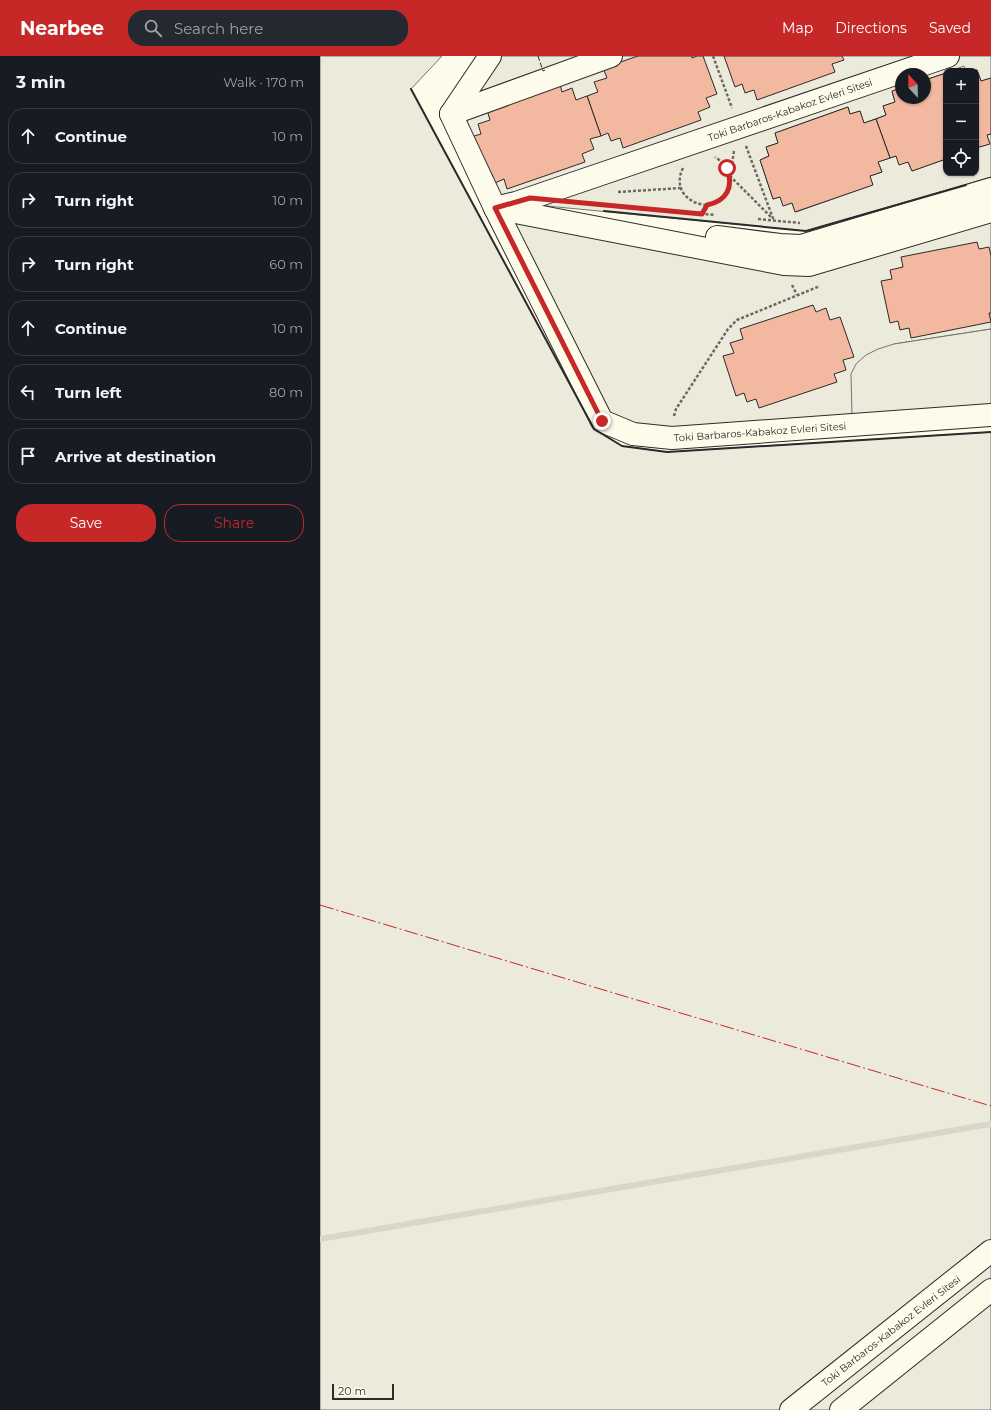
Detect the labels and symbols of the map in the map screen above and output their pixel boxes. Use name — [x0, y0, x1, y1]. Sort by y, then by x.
north arrow — [895, 68, 931, 104]
street label: Toki Barbaros-Kabakoz Evleri Sitesi — [706, 76, 874, 144]
route start — [718, 159, 736, 177]
route end — [593, 412, 611, 430]
street label: Toki Barbaros-Kabakoz Evleri Sitesi — [673, 419, 847, 445]
street label: Toki Barbaros-Kabakoz Evleri Sitesi — [819, 1273, 963, 1389]
scale bar — [332, 1382, 394, 1401]

